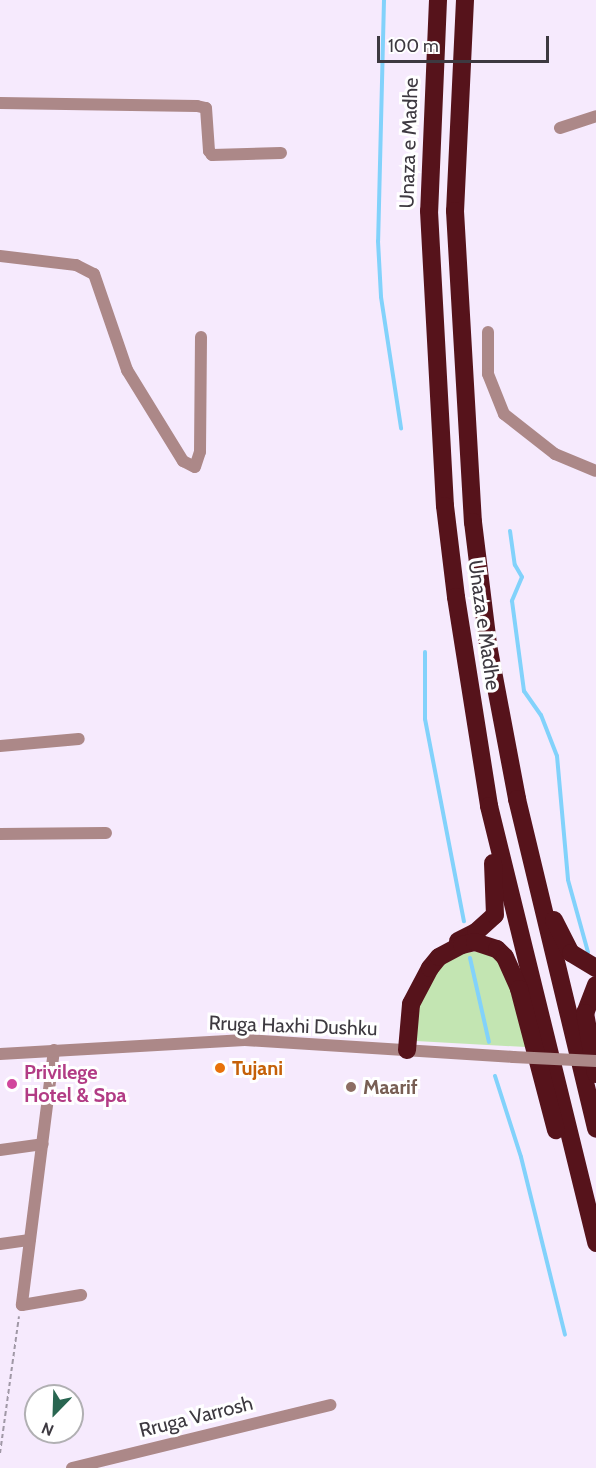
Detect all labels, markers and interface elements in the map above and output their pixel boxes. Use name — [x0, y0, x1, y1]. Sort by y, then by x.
scale bar — [380, 24, 552, 62]
text: 100 m — [388, 35, 439, 57]
street label: Unaza e Madhe — [395, 77, 423, 209]
street label: Unaza e Madhe — [463, 558, 505, 692]
street label: Rruga Haxhi Dushku — [208, 1011, 378, 1041]
place label: Tujani — [232, 1056, 283, 1080]
place label: Privilege Hotel & Spa — [24, 1060, 126, 1107]
marker: Tujani — [213, 1061, 227, 1075]
place label: Maarif — [363, 1075, 418, 1099]
marker: Privilege Hotel & Spa — [5, 1077, 19, 1091]
marker: Maarif — [344, 1080, 358, 1094]
north arrow — [24, 1384, 84, 1444]
street label: Rruga Varrosh — [137, 1391, 255, 1443]
text: N — [39, 1418, 56, 1440]

